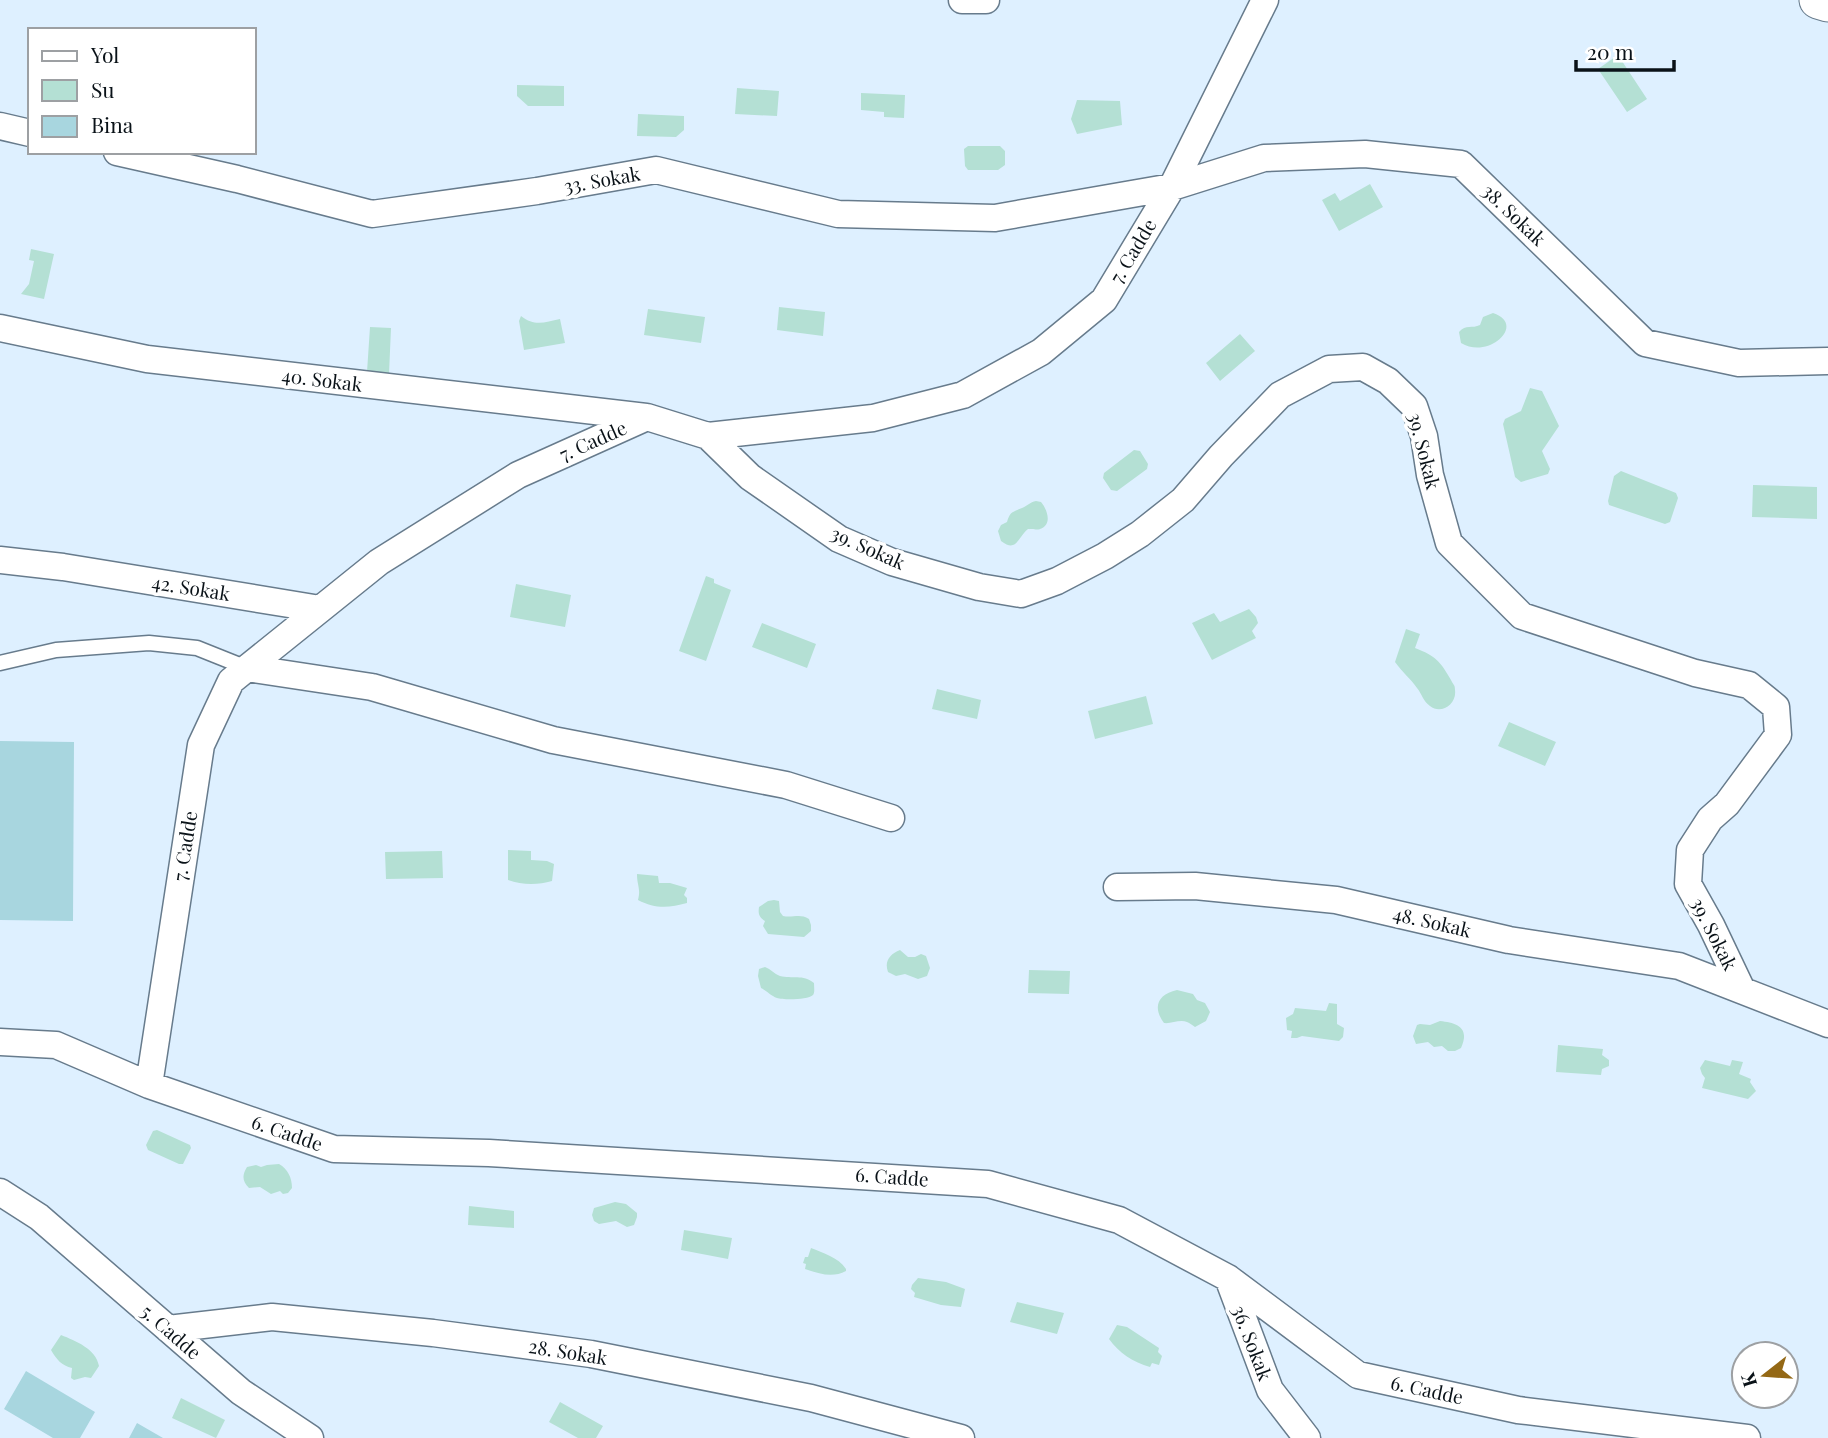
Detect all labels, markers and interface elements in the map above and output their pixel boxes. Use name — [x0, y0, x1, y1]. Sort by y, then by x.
legend — [28, 28, 256, 154]
scale bar — [1576, 28, 1674, 72]
text: 20 m — [1587, 37, 1634, 65]
text: Yol — [90, 40, 119, 68]
text: Su — [91, 75, 115, 103]
text: Bina — [91, 110, 134, 138]
street label: 33. Sokak — [561, 159, 643, 199]
street label: 38. Sokak — [1477, 178, 1552, 251]
street label: 7. Cadde — [1103, 213, 1162, 288]
street label: 40. Sokak — [280, 361, 364, 397]
street label: 39. Sokak — [1403, 410, 1447, 492]
street label: 7. Cadde — [555, 414, 630, 466]
street label: 39. Sokak — [827, 519, 910, 575]
street label: 42. Sokak — [150, 568, 233, 606]
street label: 7. Cadde — [166, 809, 202, 883]
street label: 39. Sokak — [1686, 893, 1745, 975]
street label: 48. Sokak — [1391, 899, 1474, 943]
street label: 6. Cadde — [248, 1108, 326, 1156]
street label: 6. Cadde — [854, 1160, 930, 1192]
street label: 5. Cadde — [136, 1298, 207, 1365]
street label: 36. Sokak — [1227, 1301, 1279, 1384]
street label: 28. Sokak — [527, 1332, 610, 1370]
north arrow — [1730, 1340, 1800, 1410]
street label: 6. Cadde — [1389, 1369, 1466, 1409]
text: K — [1733, 1370, 1762, 1391]

